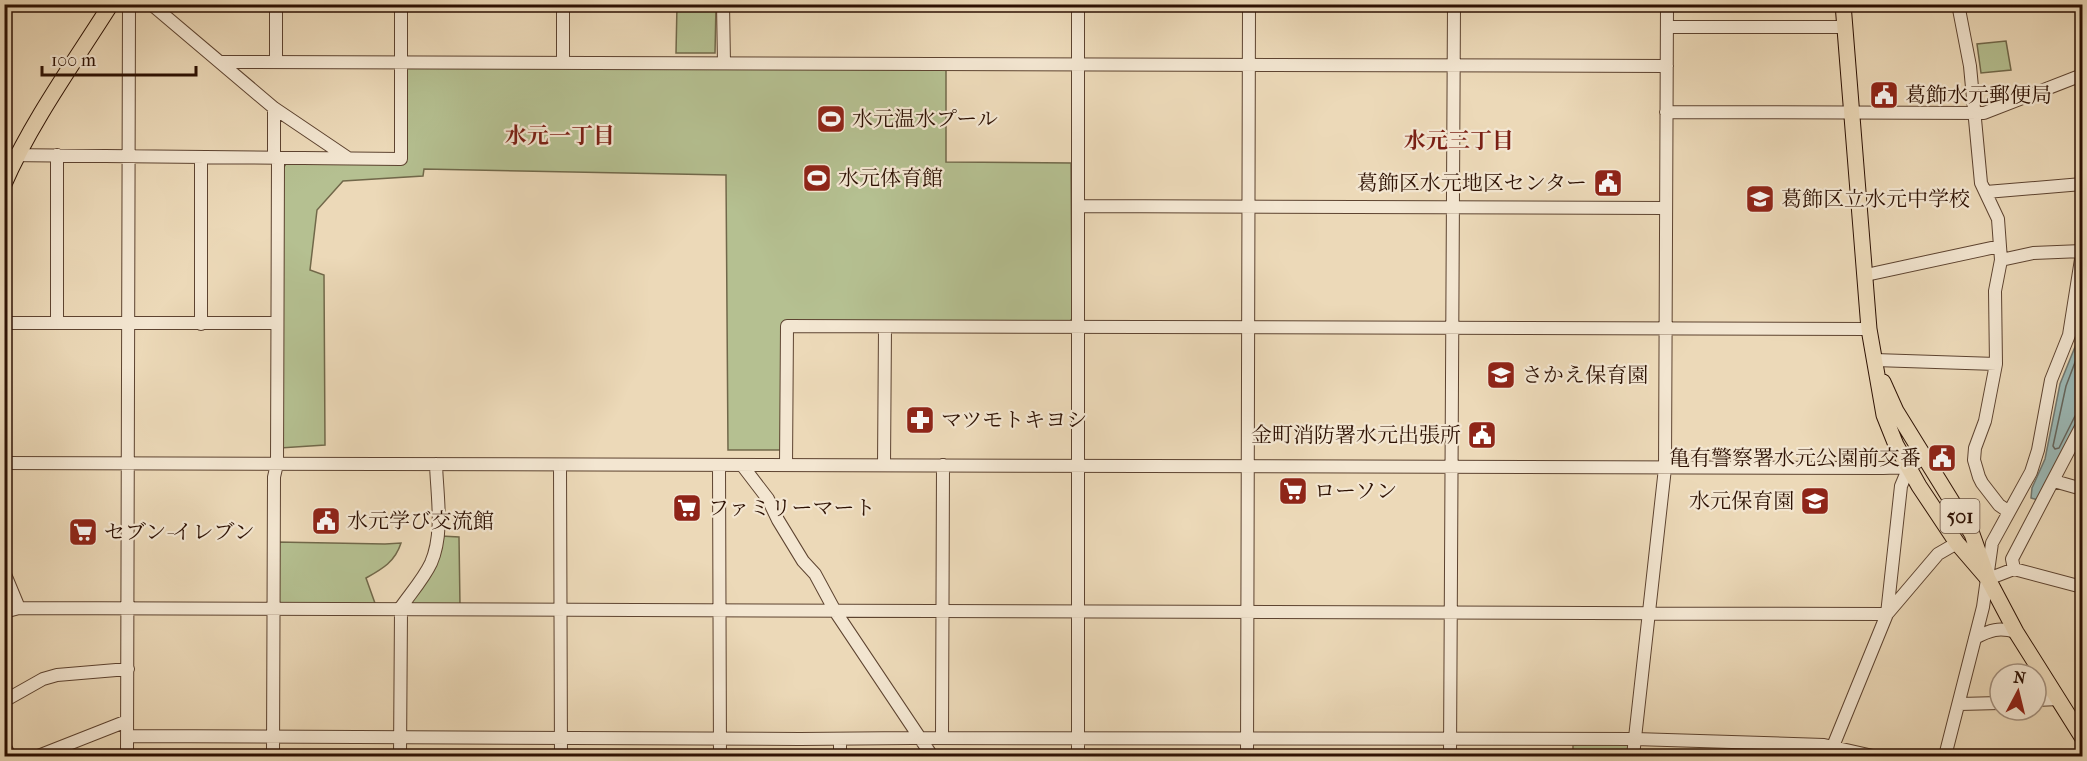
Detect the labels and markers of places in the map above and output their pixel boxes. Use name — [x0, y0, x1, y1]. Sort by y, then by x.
public building icon: 葛飾水元郵便局 — [1868, 79, 1900, 111]
place label: 葛飾水元郵便局 — [1905, 83, 2052, 107]
sports icon: 水元温水プール — [815, 103, 847, 135]
place label: 水元温水プール — [852, 107, 998, 131]
sports icon: 水元体育館 — [801, 162, 833, 194]
place label: 水元体育館 — [838, 166, 943, 190]
public building icon: 葛飾区水元地区センター — [1592, 167, 1624, 199]
place label: 葛飾区水元地区センター — [1357, 171, 1587, 195]
school or university icon: 葛飾区立水元中学校 — [1744, 183, 1776, 215]
place label: 葛飾区立水元中学校 — [1781, 187, 1970, 211]
school or university icon: さかえ保育園 — [1485, 359, 1517, 391]
place label: さかえ保育園 — [1522, 363, 1648, 387]
pharmacy icon: マツモトキヨシ — [904, 404, 936, 436]
place label: マツモトキヨシ — [941, 408, 1087, 432]
public building icon: 金町消防署水元出張所 — [1466, 419, 1498, 451]
place label: 金町消防署水元出張所 — [1251, 423, 1461, 447]
public building icon: 亀有警察署水元公園前交番 — [1926, 442, 1958, 474]
place label: 亀有警察署水元公園前交番 — [1669, 446, 1921, 470]
supermarket icon: ローソン — [1277, 475, 1309, 507]
place label: ローソン — [1314, 479, 1397, 503]
school or university icon: 水元保育園 — [1799, 485, 1831, 517]
place label: 水元保育園 — [1689, 489, 1794, 513]
supermarket icon: ファミリーマート — [671, 492, 703, 524]
place label: ファミリーマート — [708, 496, 876, 520]
public building icon: 水元学び交流館 — [310, 505, 342, 537]
place label: 水元学び交流館 — [347, 509, 494, 533]
supermarket icon: セブン-イレブン — [67, 516, 99, 548]
place label: セブン-イレブン — [104, 520, 255, 544]

